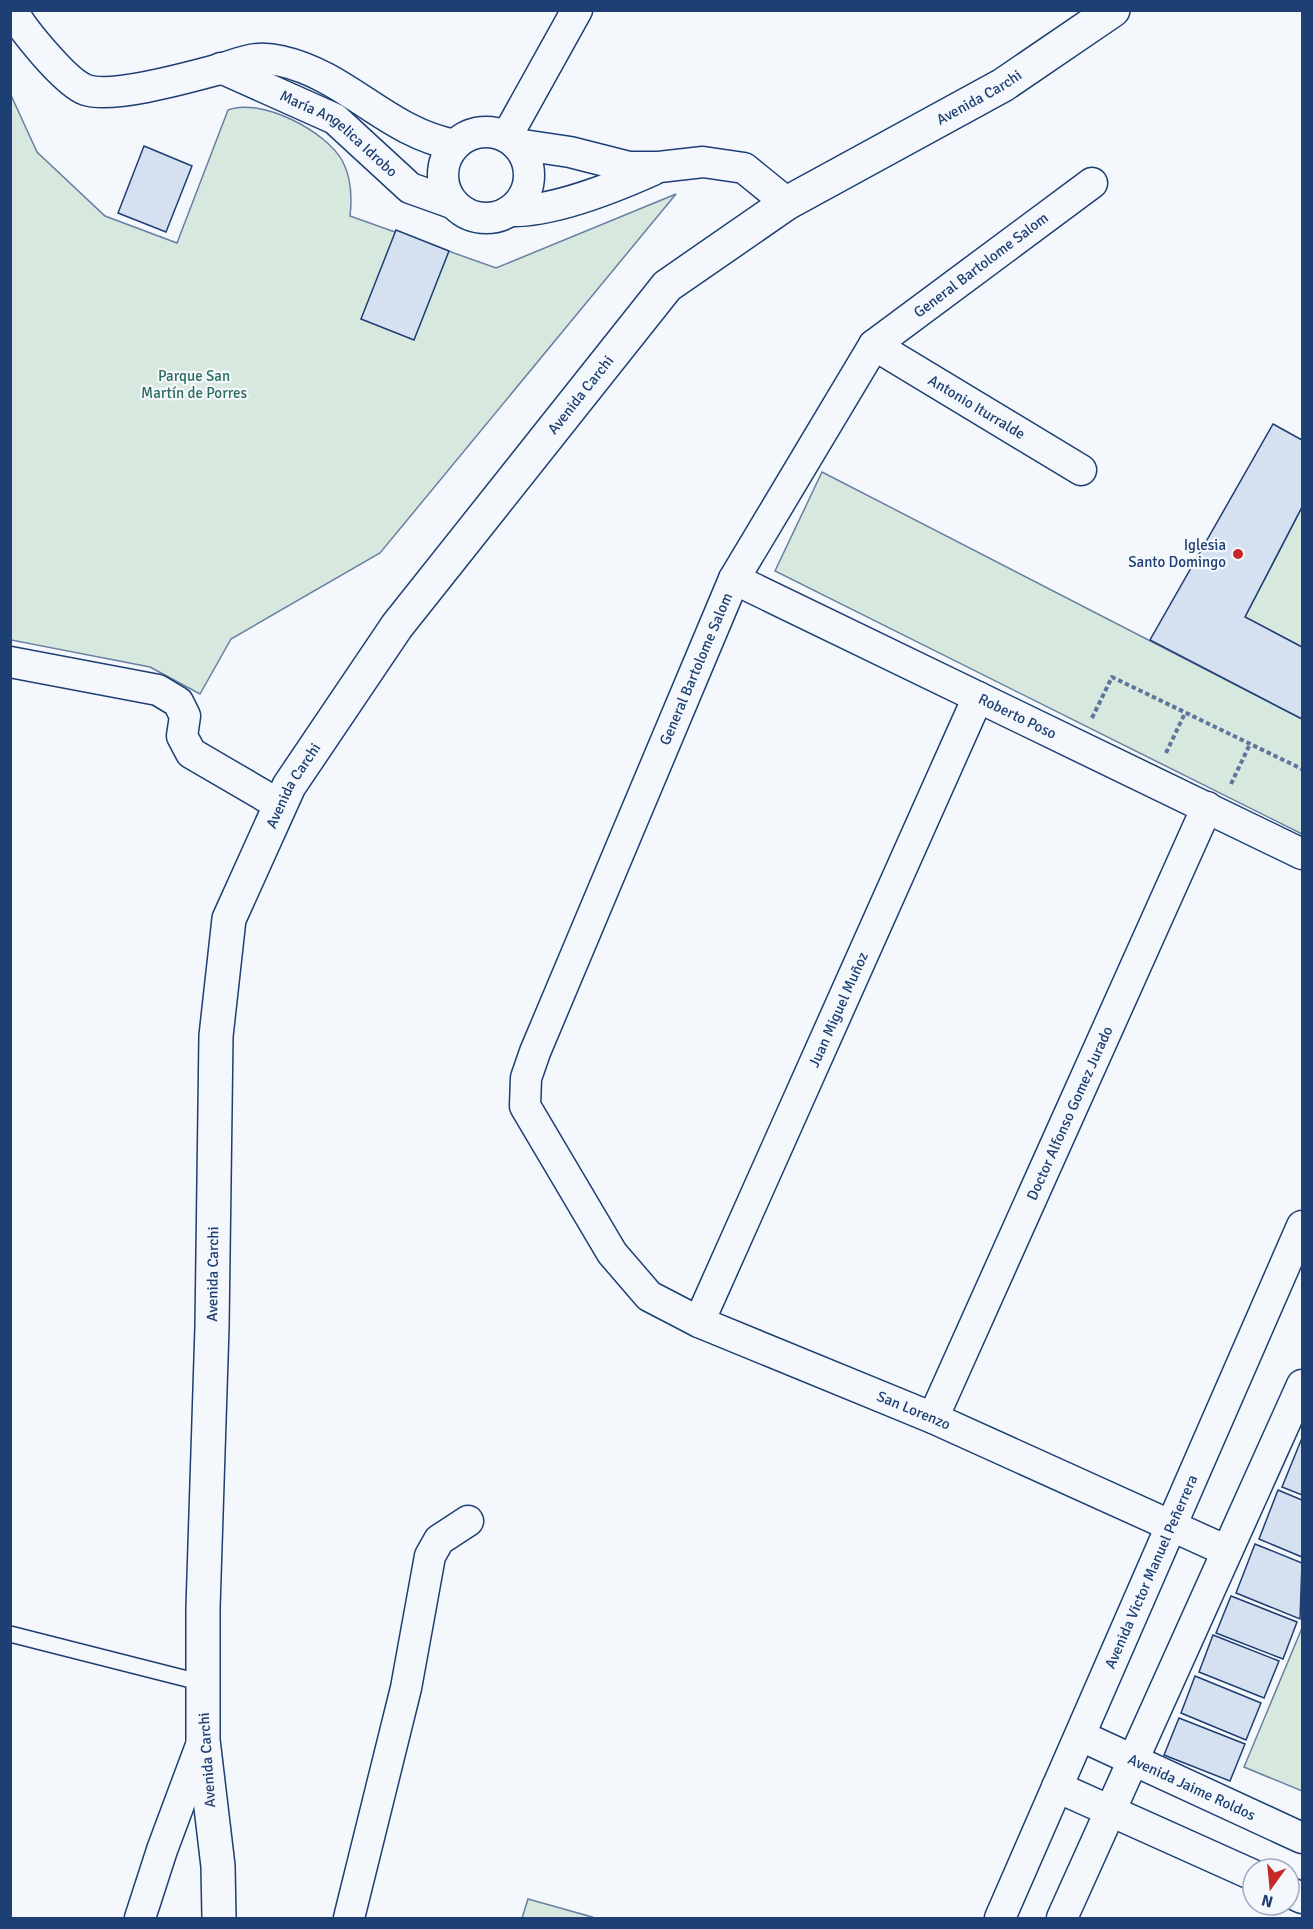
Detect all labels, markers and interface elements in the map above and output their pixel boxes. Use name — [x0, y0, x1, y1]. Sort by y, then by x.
street label: Avenida Carchi — [933, 66, 1025, 129]
street label: María Angelica Idrobo — [277, 87, 401, 181]
street label: General Bartolome Salom — [910, 209, 1052, 321]
street label: Avenida Carchi — [544, 352, 617, 438]
park label: Parque San Martín de Porres — [141, 367, 247, 402]
street label: Antonio Iturralde — [925, 371, 1028, 443]
place label: Iglesia Santo Domingo — [1128, 536, 1226, 571]
marker: Iglesia Santo Domingo — [1231, 547, 1245, 561]
street label: General Bartolome Salom — [656, 590, 736, 748]
street label: Roberto Poso — [976, 690, 1060, 743]
street label: Avenida Carchi — [262, 740, 324, 831]
street label: Juan Miguel Muñoz — [805, 949, 872, 1070]
street label: Doctor Alfonso Gomez Jurado — [1023, 1023, 1117, 1203]
street label: Avenida Carchi — [203, 1226, 222, 1322]
street label: San Lorenzo — [874, 1387, 953, 1434]
street label: Avenida Victor Manuel Peñerrera — [1101, 1472, 1201, 1671]
street label: Avenida Carchi — [195, 1712, 219, 1808]
street label: Avenida Jaime Roldos — [1125, 1750, 1259, 1824]
north arrow — [1241, 1857, 1301, 1917]
text: N — [1259, 1889, 1275, 1912]

